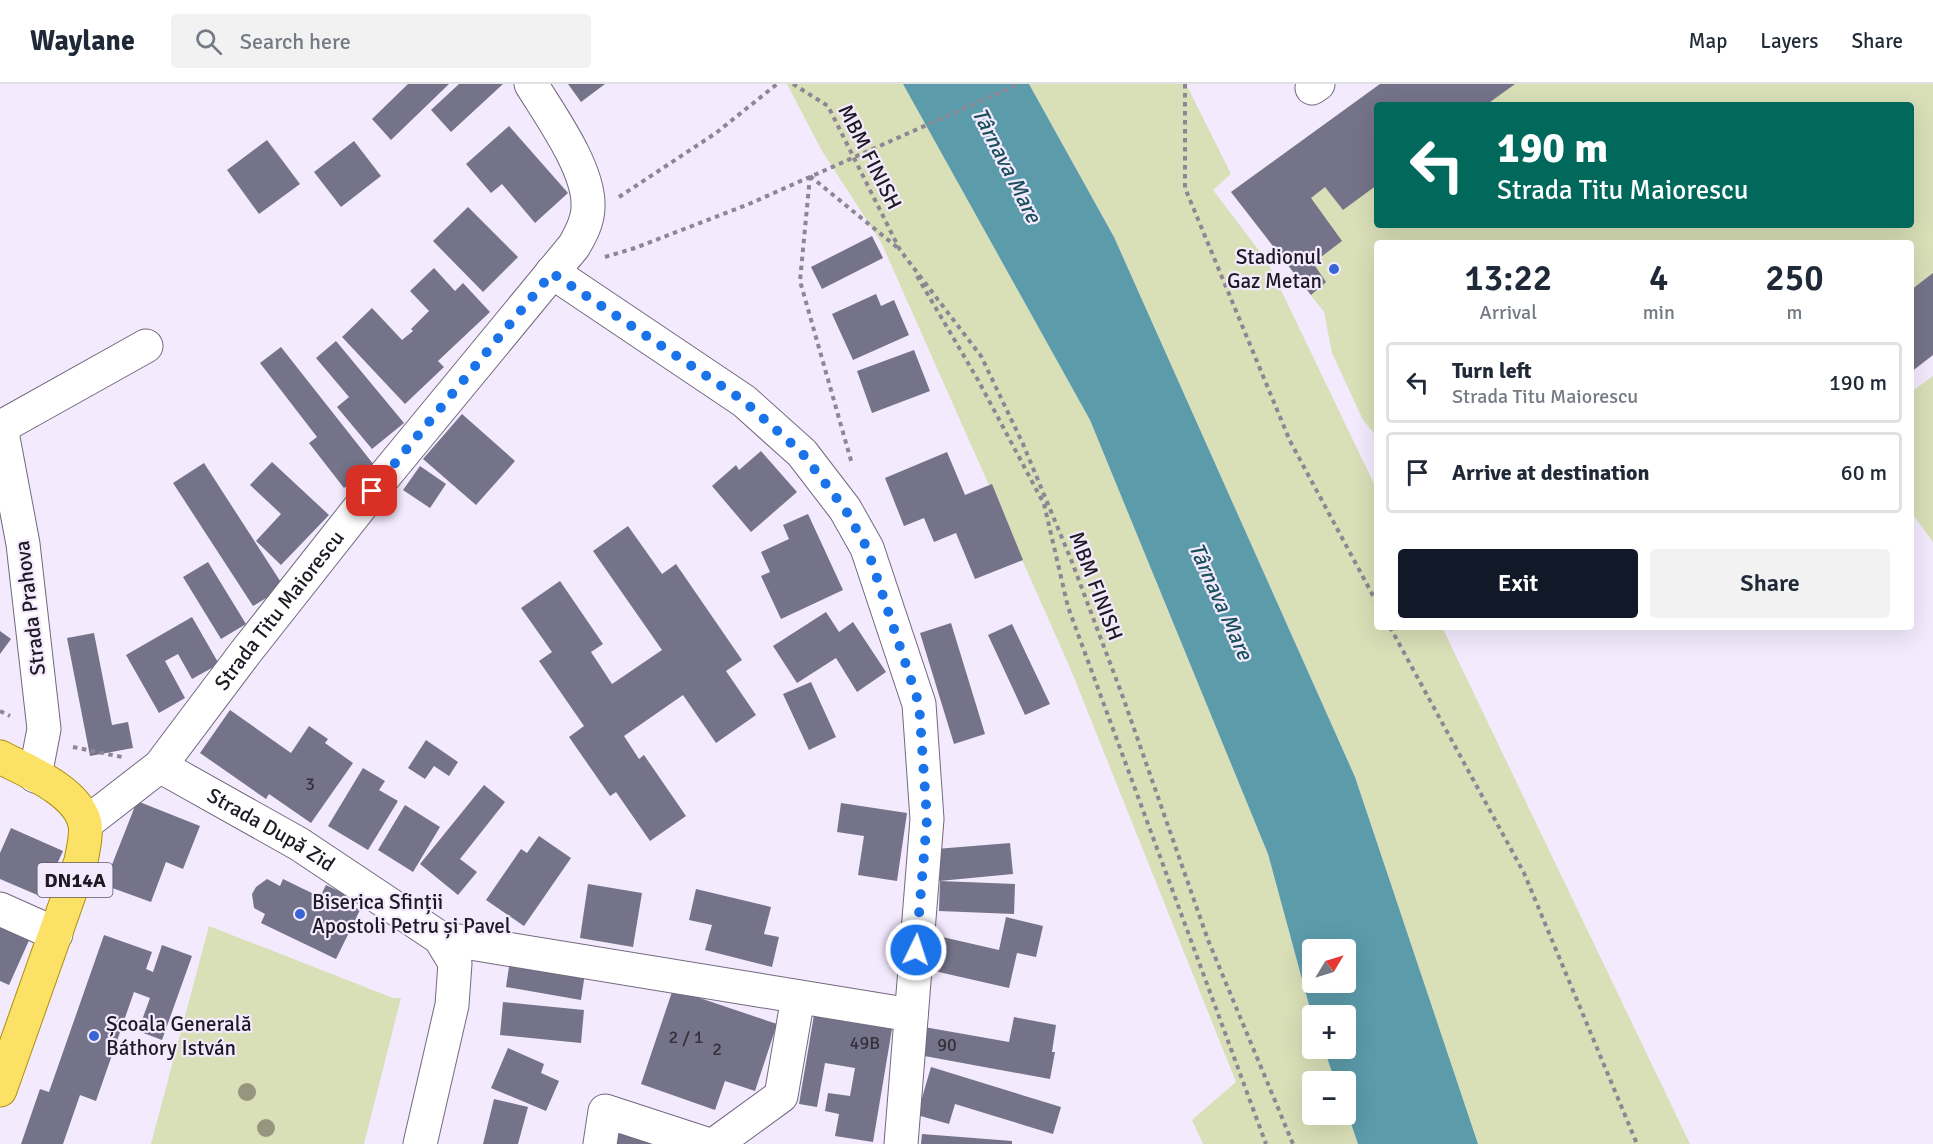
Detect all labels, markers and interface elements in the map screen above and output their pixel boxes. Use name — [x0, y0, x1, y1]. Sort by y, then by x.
search box — [171, 14, 591, 68]
text: Waylane — [30, 24, 135, 58]
icon: search — [192, 25, 225, 58]
text: Search here — [240, 28, 351, 55]
text: Map — [1689, 28, 1727, 54]
text: Layers — [1760, 28, 1818, 54]
text: Share — [1851, 28, 1903, 54]
street label: MBM FINISH — [832, 100, 908, 214]
water label: Târnava Mare — [967, 103, 1048, 228]
text: 190 m — [1497, 123, 1608, 174]
icon: left — [1398, 126, 1476, 204]
text: Strada Titu Maiorescu — [1497, 174, 1748, 207]
place label: Stadionul Gaz Metan — [1227, 244, 1322, 294]
text: 13:22 — [1464, 256, 1552, 301]
text: 4 — [1649, 256, 1669, 301]
text: 250 — [1765, 256, 1824, 301]
marker: Stadionul Gaz Metan — [1327, 262, 1341, 276]
text: Arrival — [1480, 300, 1537, 325]
text: min — [1643, 300, 1675, 325]
text: m — [1786, 300, 1802, 325]
text: Turn left — [1452, 357, 1532, 384]
icon: left — [1401, 366, 1434, 399]
text: 190 m — [1829, 369, 1887, 396]
text: Strada Titu Maiorescu — [1452, 384, 1638, 409]
icon: arrive — [1401, 456, 1434, 489]
text: Arrive at destination — [1452, 459, 1649, 486]
text: 60 m — [1841, 459, 1887, 486]
pin — [346, 465, 397, 516]
icon: arrive — [355, 474, 388, 507]
street label: Strada Titu Maiorescu — [209, 525, 350, 695]
street label: MBM FINISH — [1063, 528, 1129, 644]
water label: Târnava Mare — [1183, 538, 1259, 665]
street label: Strada Prahova — [9, 539, 51, 677]
button: Exit — [1398, 549, 1638, 618]
button: Share — [1650, 549, 1890, 618]
house number: 3 — [305, 773, 315, 795]
street label: Strada După Zid — [203, 782, 340, 877]
road number: DN14A — [38, 863, 112, 897]
place label: Biserica Sfinții Apostoli Petru și Pavel — [312, 889, 511, 939]
marker: Biserica Sfinții Apostoli Petru și Pavel — [293, 907, 307, 921]
position arrow — [884, 918, 948, 982]
north arrow — [1302, 939, 1356, 993]
map controls — [1302, 939, 1356, 1125]
button: + — [1302, 1005, 1356, 1059]
place label: Școala Generală Báthory István — [106, 1011, 252, 1061]
house number: 2 / 1 — [669, 1026, 703, 1048]
marker: Școala Generală Báthory István — [87, 1029, 101, 1043]
house number: 49B — [850, 1032, 880, 1054]
house number: 90 — [937, 1034, 957, 1056]
house number: 2 — [712, 1038, 722, 1060]
button: − — [1302, 1071, 1356, 1125]

